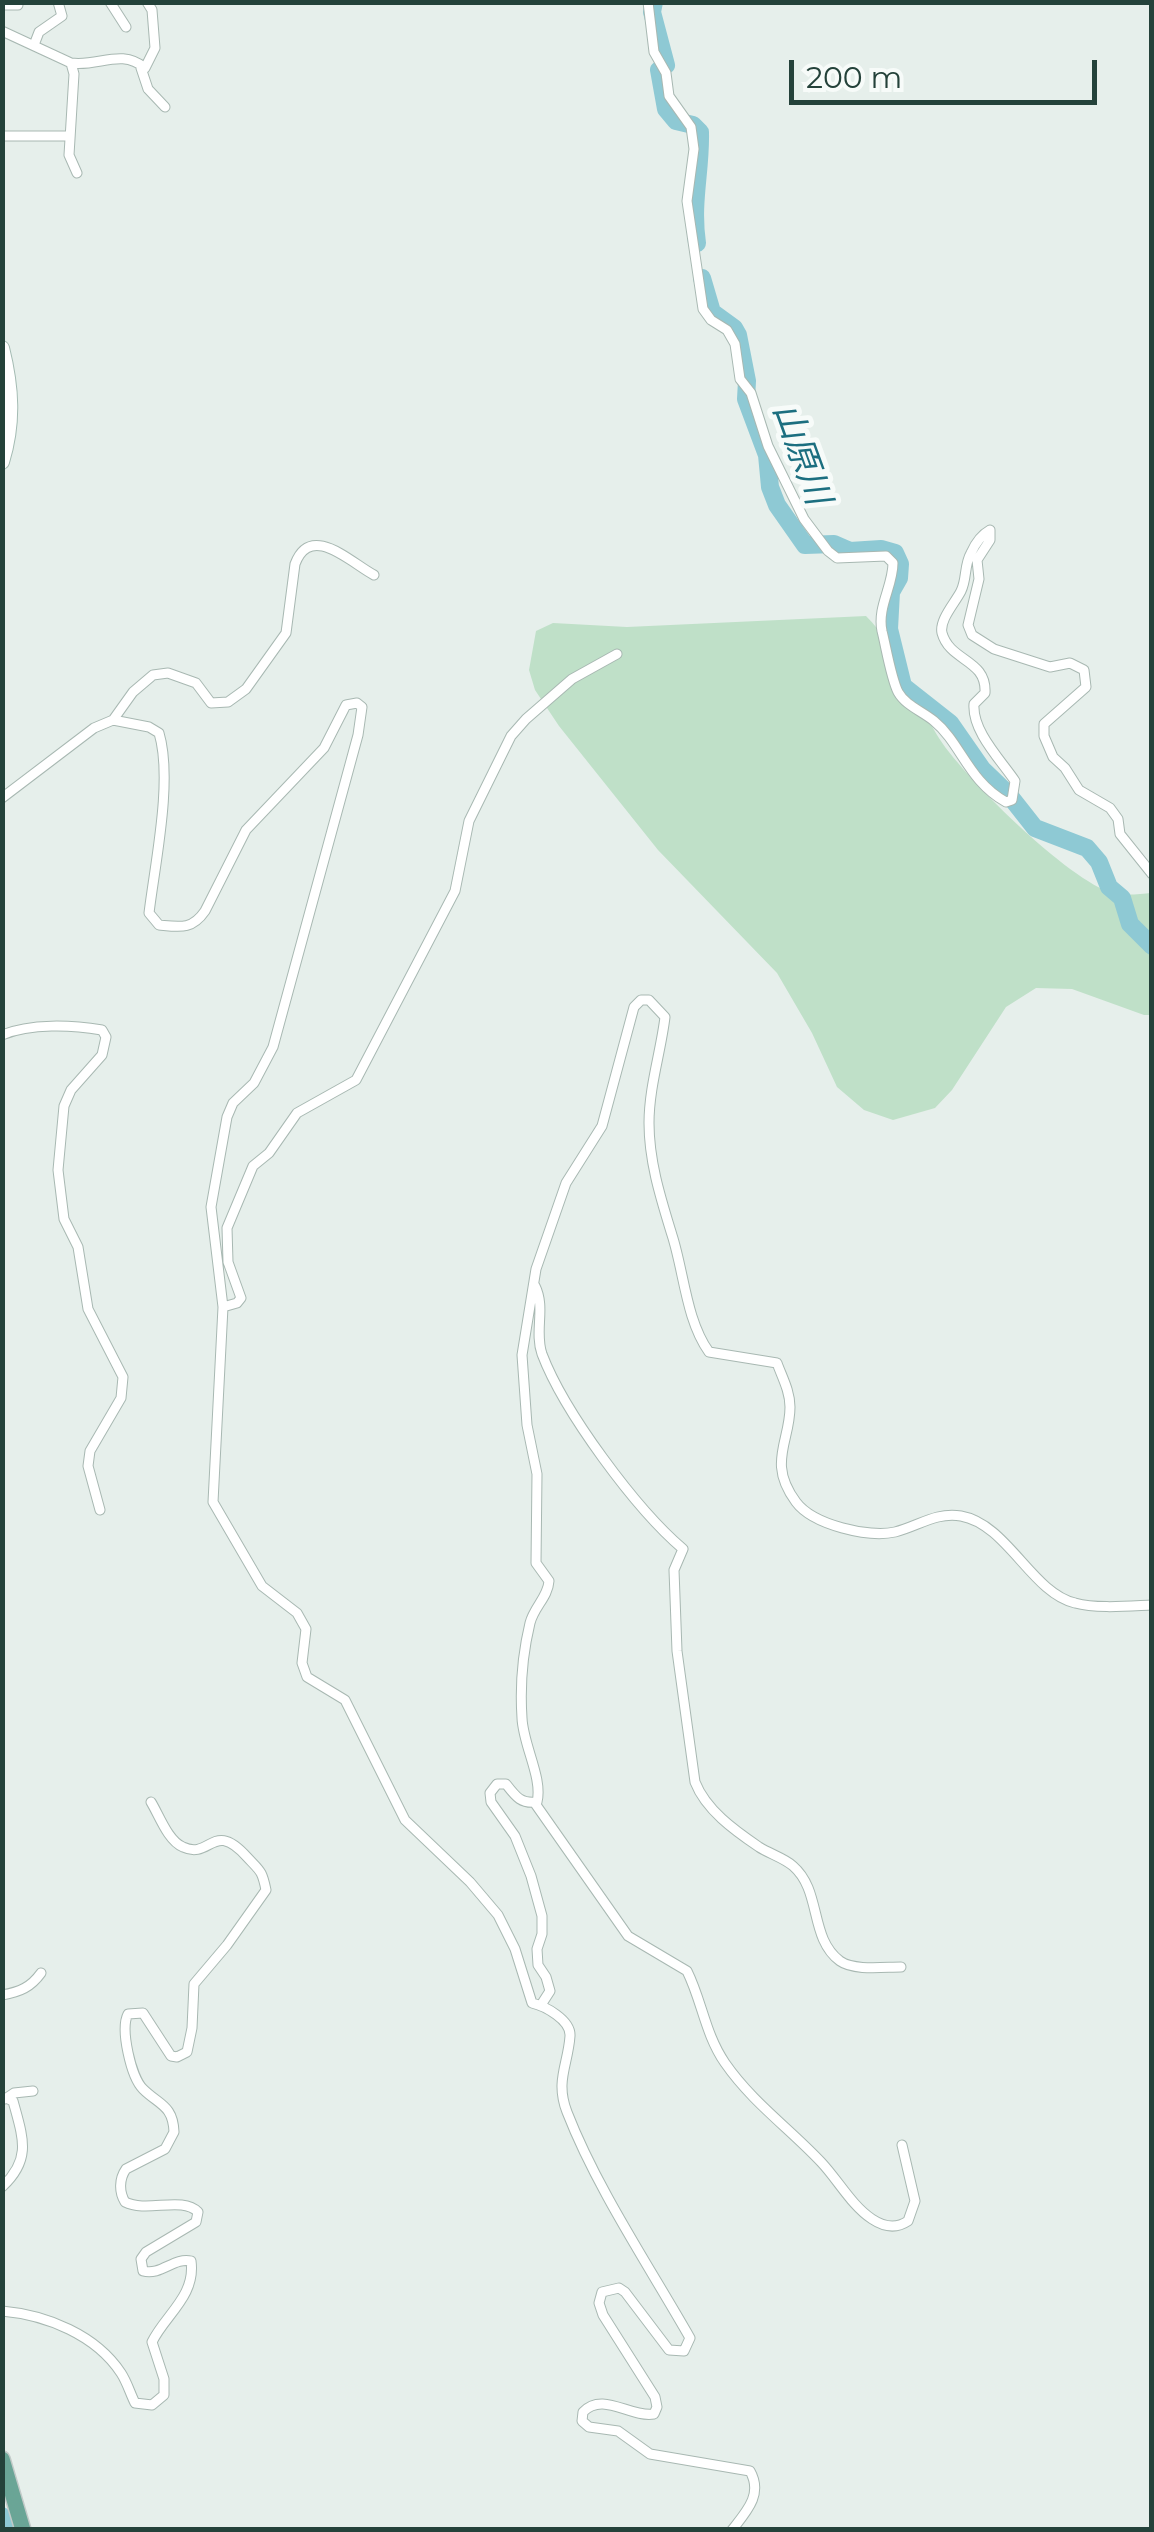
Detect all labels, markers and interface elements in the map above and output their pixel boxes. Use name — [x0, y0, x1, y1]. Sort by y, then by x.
scale bar — [794, 40, 1102, 102]
text: 200 m — [806, 59, 902, 96]
water label: 山原川 — [763, 397, 839, 511]

